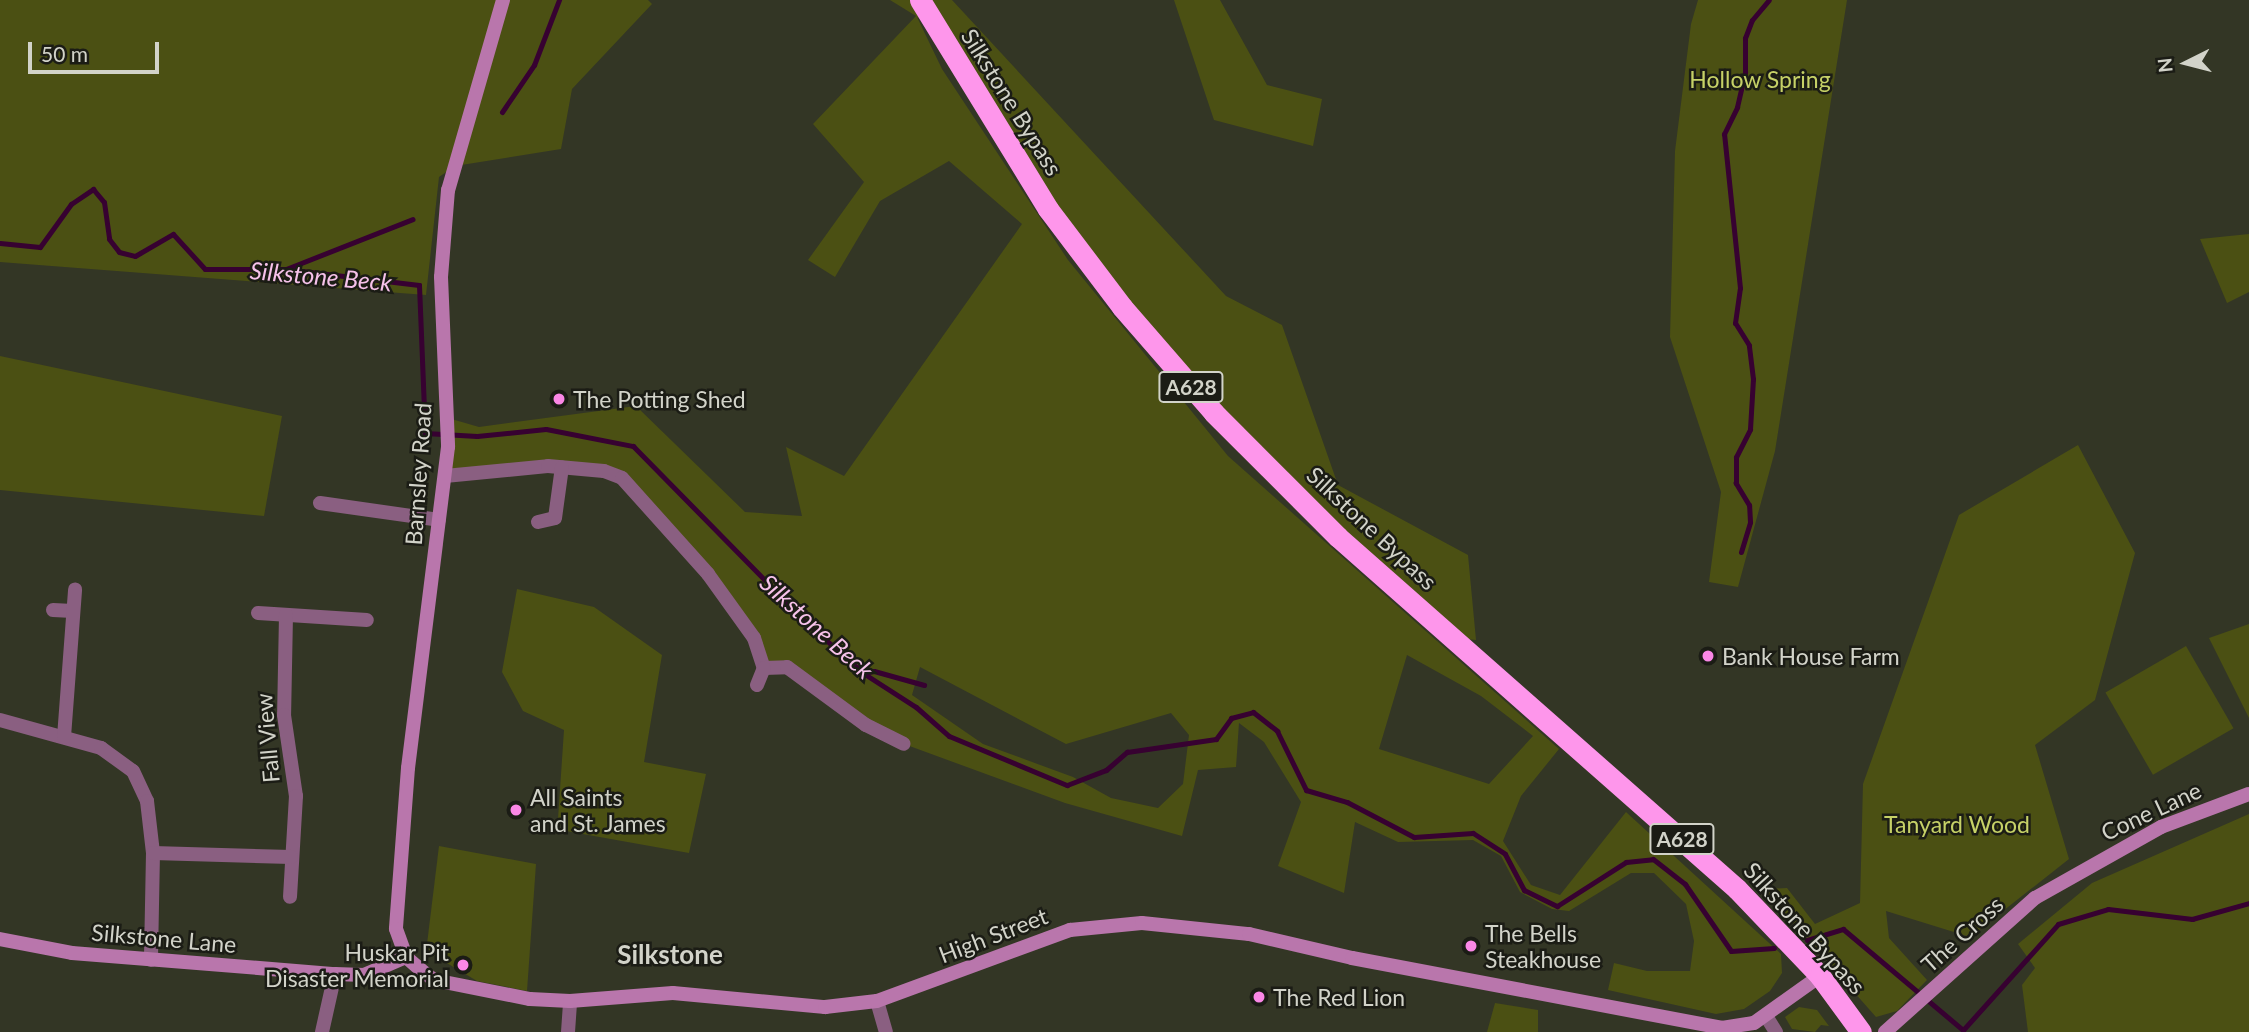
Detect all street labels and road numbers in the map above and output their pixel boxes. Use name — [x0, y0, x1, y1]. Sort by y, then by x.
street label: Silkstone Bypass — [956, 24, 1068, 180]
road number: A628 — [1158, 370, 1224, 404]
street label: Barnsley Road — [399, 402, 437, 546]
street label: Silkstone Bypass — [1301, 461, 1443, 595]
street label: Fall View — [249, 692, 285, 784]
street label: Cone Lane — [2097, 776, 2205, 846]
road number: A628 — [1649, 822, 1715, 856]
street label: Silkstone Bypass — [1739, 856, 1871, 1000]
street label: The Cross — [1915, 890, 2009, 978]
street label: High Street — [935, 902, 1051, 968]
street label: Silkstone Lane — [90, 918, 238, 958]

